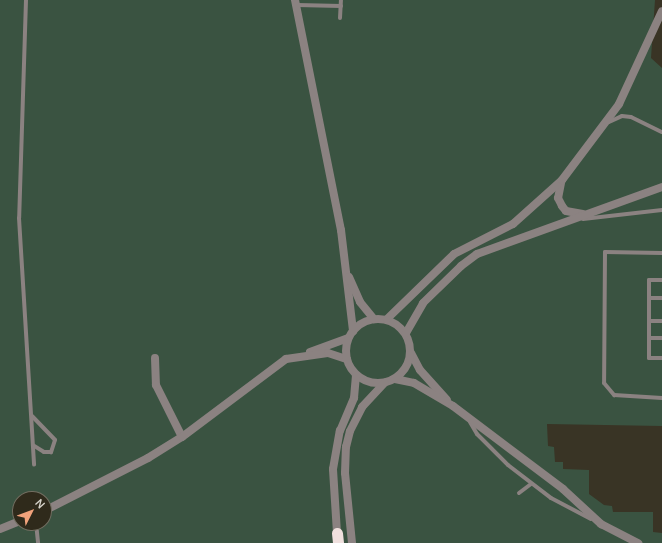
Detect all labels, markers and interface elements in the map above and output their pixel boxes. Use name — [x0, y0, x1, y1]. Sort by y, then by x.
north arrow — [12, 491, 52, 531]
text: N — [32, 495, 49, 511]

